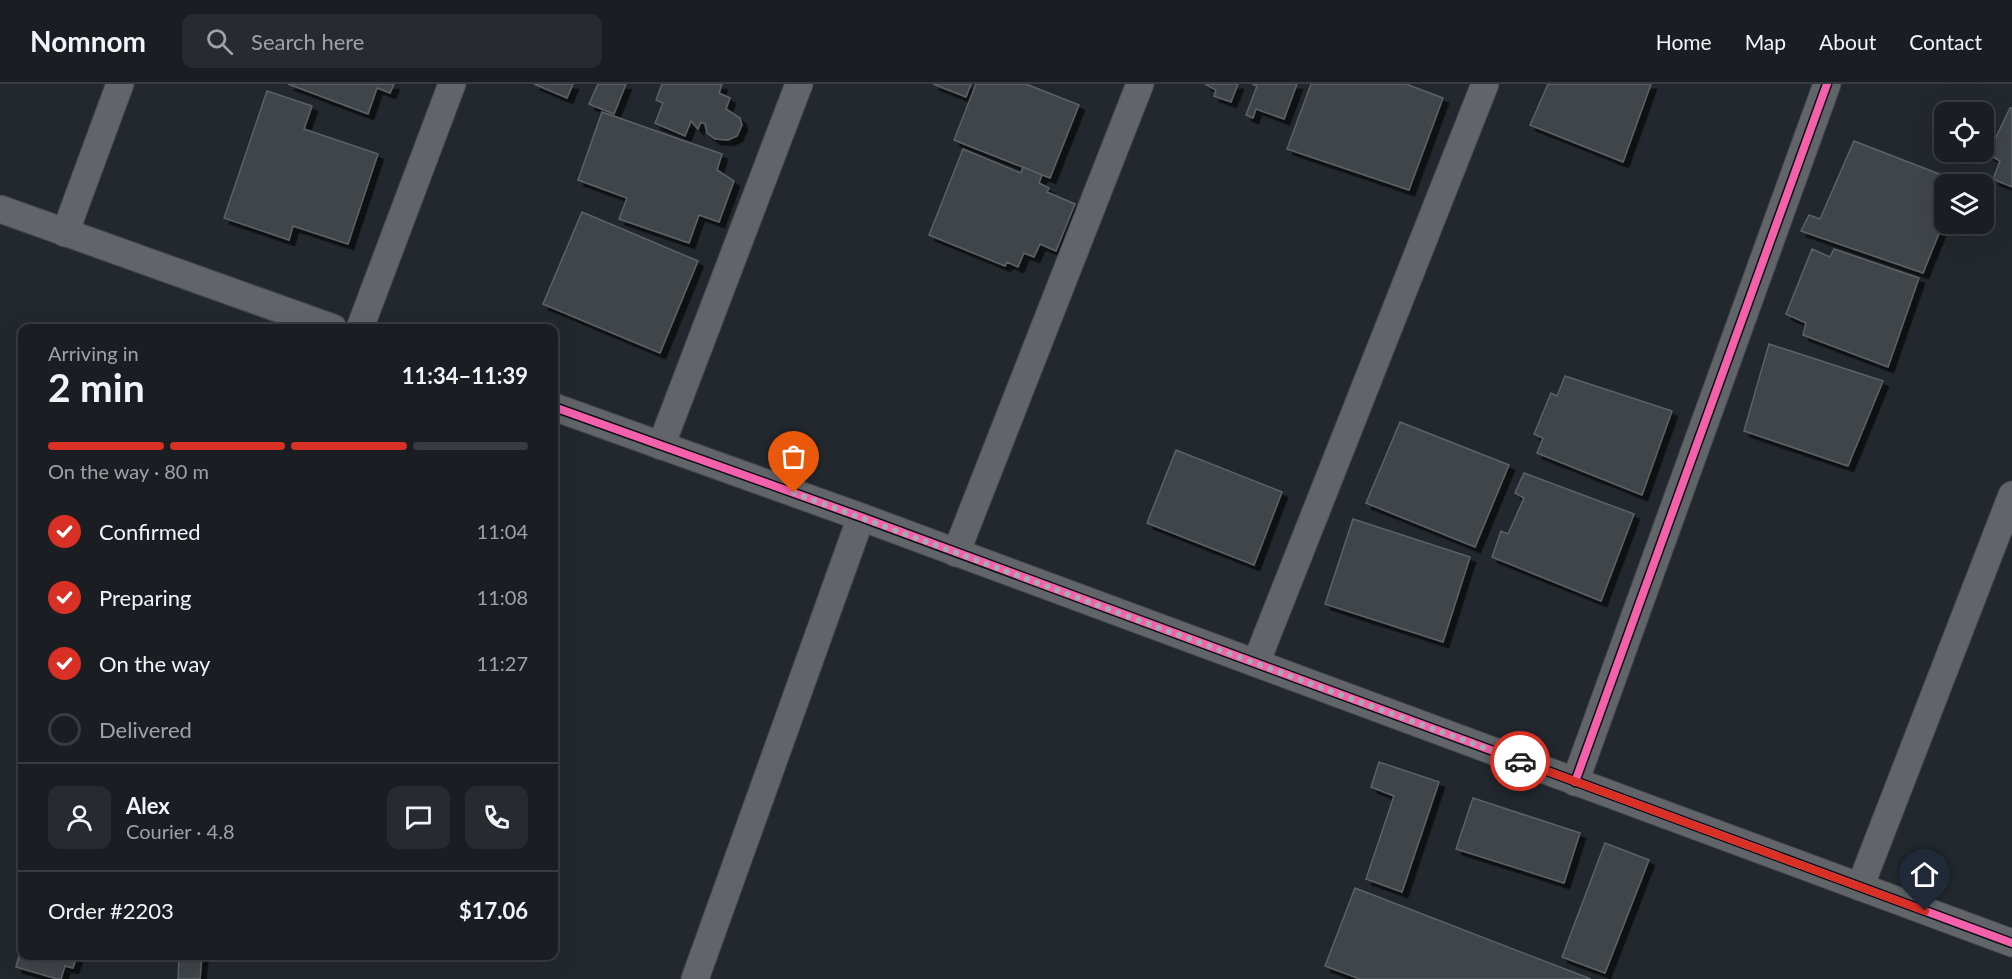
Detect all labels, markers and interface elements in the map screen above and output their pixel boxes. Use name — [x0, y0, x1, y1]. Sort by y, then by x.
search box — [182, 14, 602, 68]
text: Nomnom — [30, 24, 146, 58]
icon: search — [203, 25, 236, 58]
text: Search here — [251, 28, 364, 55]
text: Home — [1656, 29, 1712, 54]
text: Map — [1745, 29, 1786, 54]
text: About — [1819, 29, 1876, 54]
text: Contact — [1909, 29, 1982, 54]
map controls — [1934, 102, 1994, 234]
button: locate — [1934, 102, 1994, 162]
button: layers — [1934, 174, 1994, 234]
text: Arriving in — [48, 341, 139, 365]
text: 11:34–11:39 — [402, 362, 528, 389]
text: 2 min — [48, 364, 145, 410]
pin — [768, 431, 819, 493]
icon: bag — [777, 440, 810, 473]
text: On the way · 80 m — [48, 459, 209, 483]
icon: check — [48, 515, 81, 548]
text: Confirmed — [99, 518, 201, 545]
text: 11:04 — [477, 519, 528, 543]
icon: check — [48, 581, 81, 614]
text: Preparing — [99, 584, 191, 611]
text: 11:08 — [477, 585, 528, 609]
icon: check — [48, 647, 81, 680]
text: On the way — [99, 650, 210, 677]
text: 11:27 — [477, 651, 528, 675]
text: Delivered — [99, 716, 192, 743]
courier — [1490, 731, 1550, 791]
icon: car — [1504, 745, 1537, 778]
button: person — [48, 786, 111, 849]
button: chat — [387, 786, 450, 849]
button: phone — [465, 786, 528, 849]
text: Alex — [126, 792, 170, 819]
text: Courier · 4.8 — [126, 819, 235, 843]
pin — [1899, 849, 1950, 911]
icon: home — [1908, 858, 1941, 891]
text: Order #2203 — [48, 897, 174, 924]
text: $17.06 — [459, 897, 528, 924]

